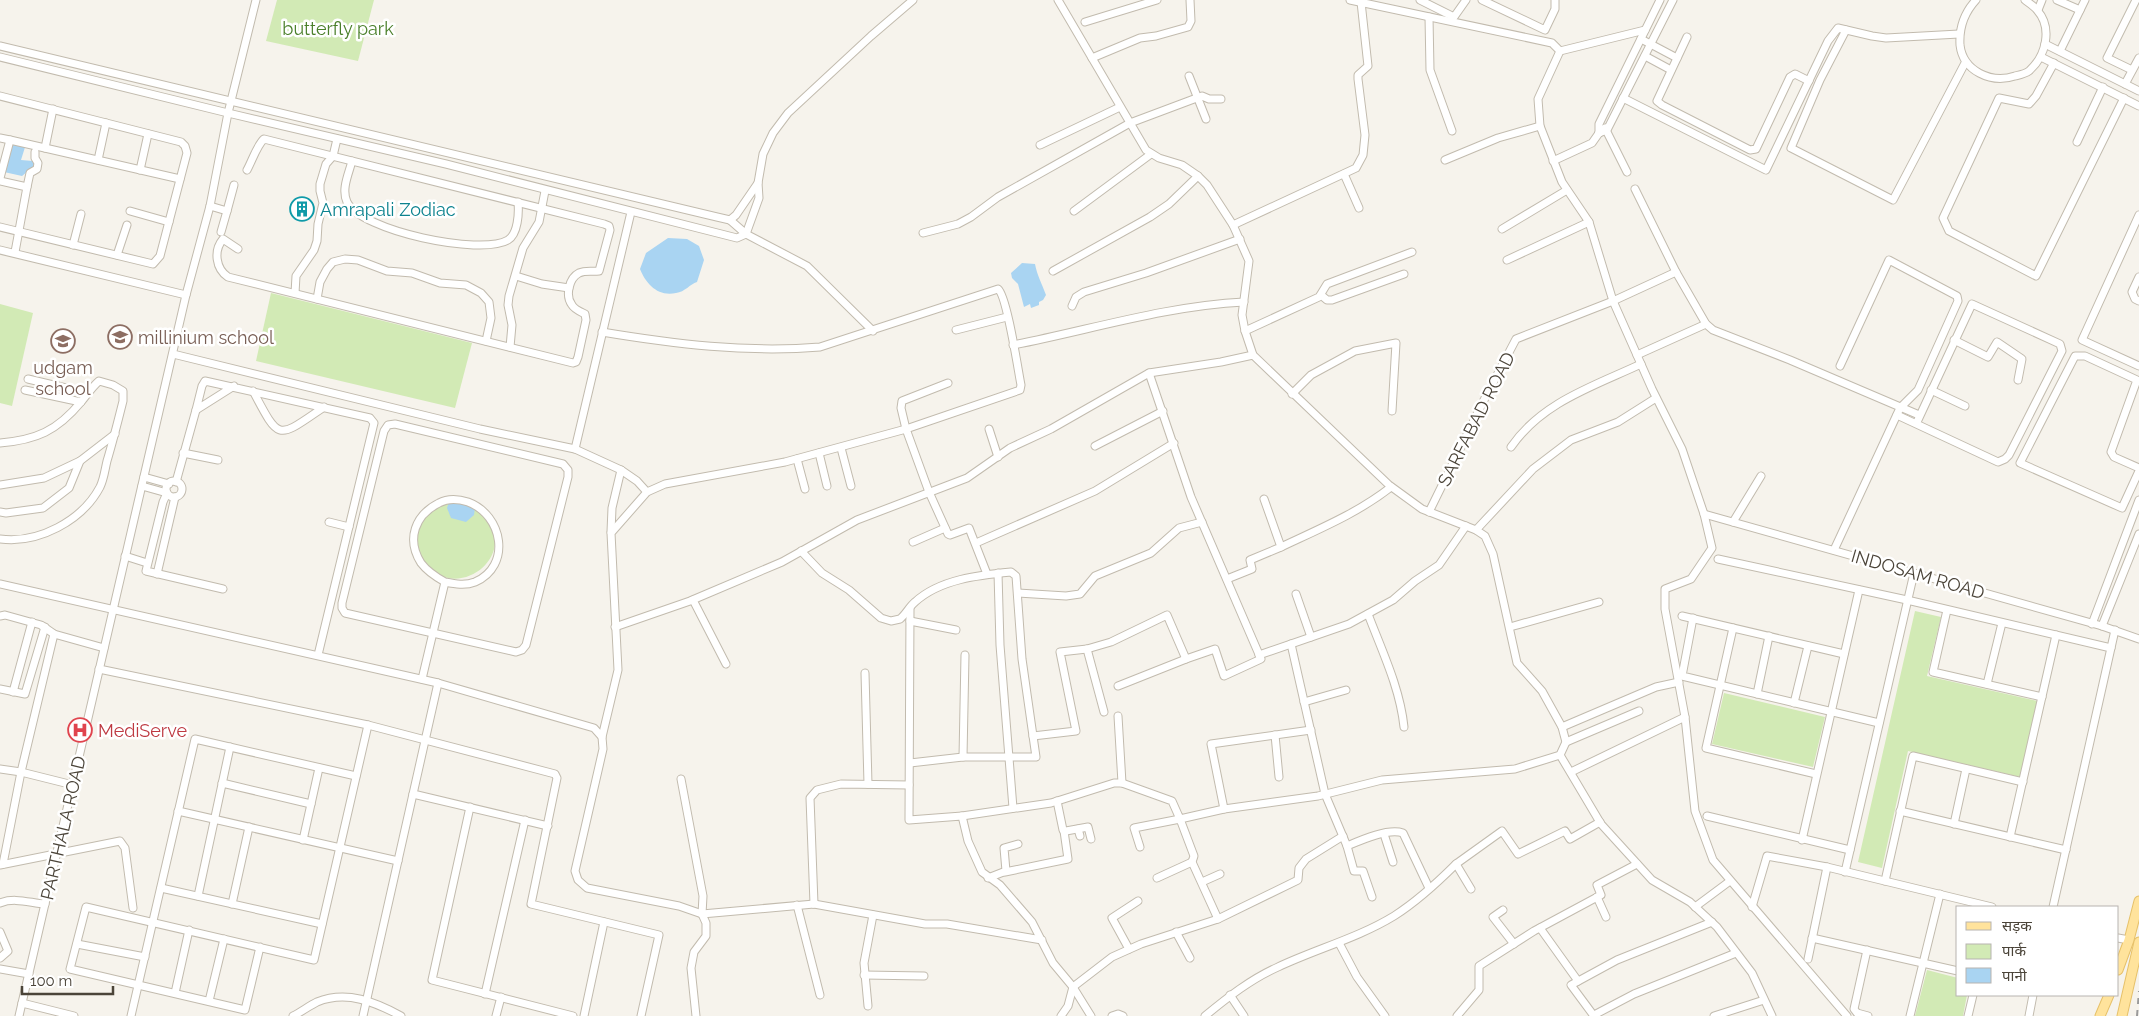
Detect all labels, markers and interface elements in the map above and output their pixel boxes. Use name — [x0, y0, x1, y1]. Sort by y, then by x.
park label: butterfly park — [282, 18, 394, 39]
building icon: Amrapali Zodiac — [289, 196, 315, 222]
place label: Amrapali Zodiac — [320, 199, 456, 220]
school or university icon: millinium school — [107, 324, 133, 350]
place label: millinium school — [138, 327, 274, 348]
school or university icon: udgam school — [50, 328, 76, 354]
street label: SARFABAD ROAD — [1433, 348, 1519, 489]
place label: udgam school — [33, 357, 93, 399]
street label: INDOSAM ROAD — [1849, 545, 1987, 603]
hospital icon: MediServe — [67, 717, 93, 743]
place label: MediServe — [98, 720, 187, 741]
street label: PARTHALA ROAD — [36, 754, 90, 902]
legend — [1956, 906, 2119, 996]
text: सड़क — [2002, 917, 2032, 935]
text: पार्क — [2002, 942, 2026, 960]
scale bar — [22, 964, 114, 996]
text: पानी — [2002, 967, 2028, 985]
text: 100 m — [30, 972, 72, 990]

